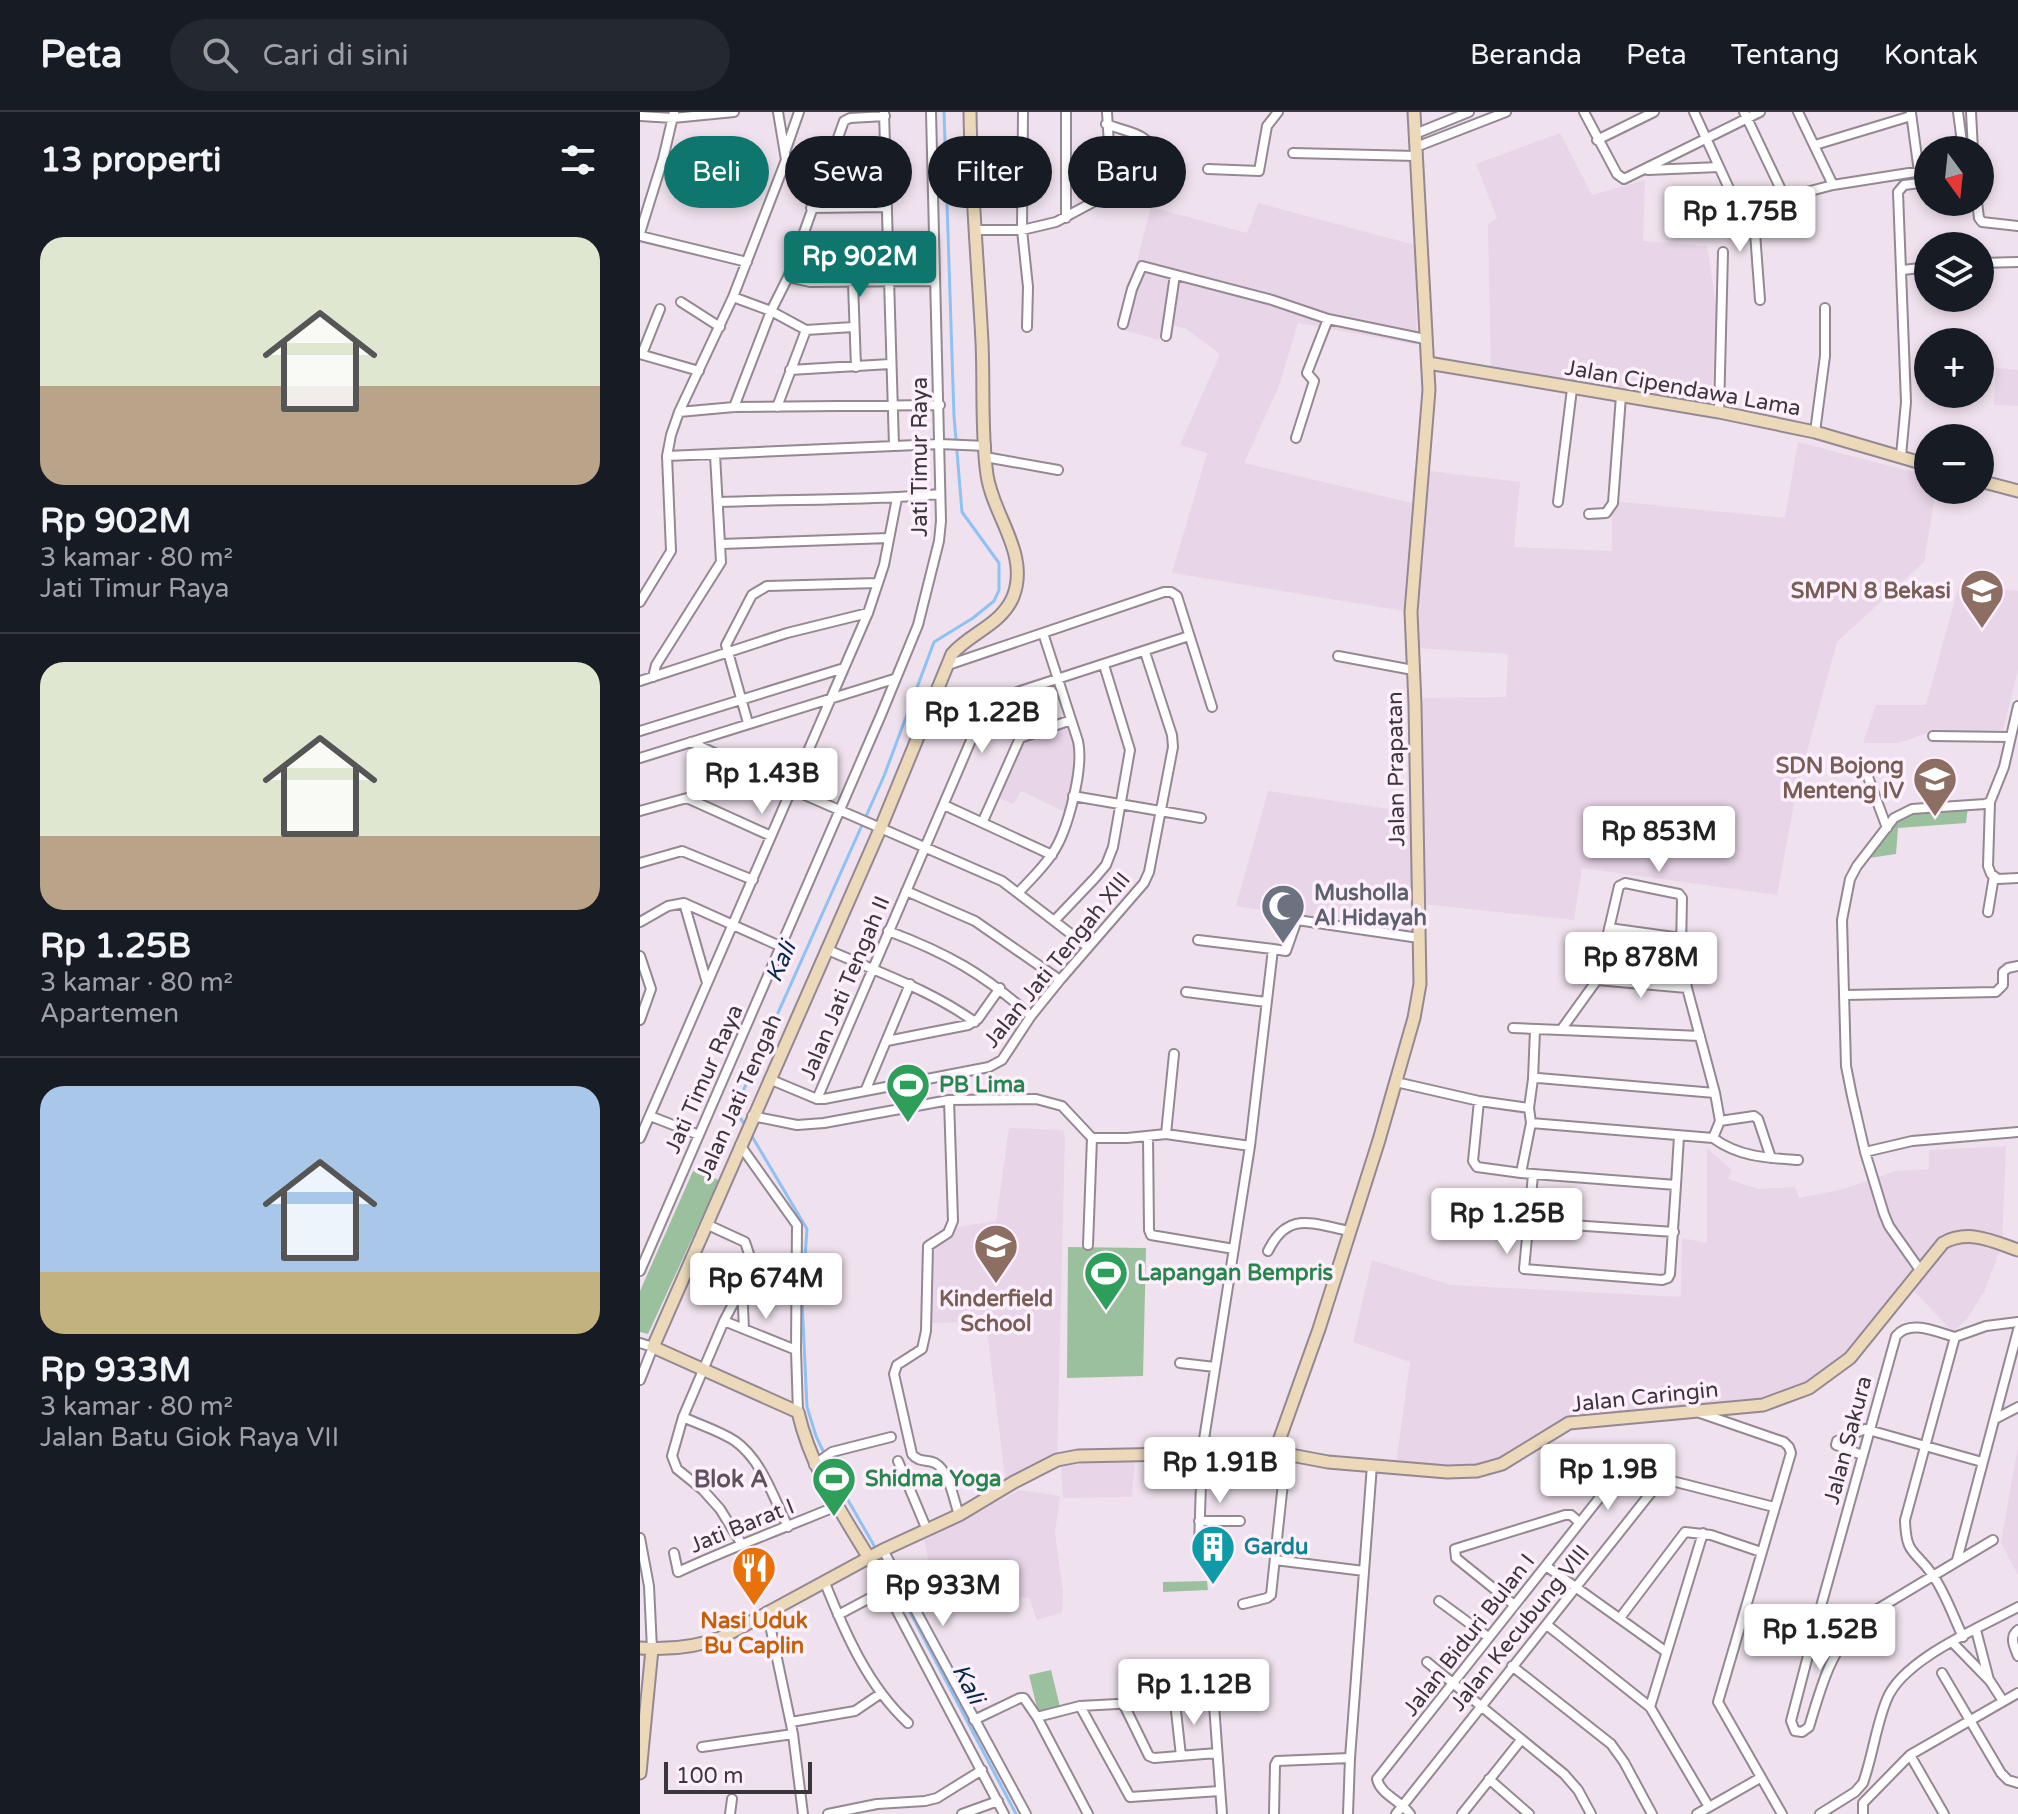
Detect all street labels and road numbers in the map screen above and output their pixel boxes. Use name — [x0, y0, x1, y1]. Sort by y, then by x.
street label: Jalan Cipendawa Lama — [1563, 354, 1803, 422]
street label: Jati Timur Raya — [907, 377, 933, 537]
street label: Jalan Prapatan — [1382, 691, 1410, 847]
street label: Jalan Jati Tengah XIII — [978, 867, 1136, 1053]
street label: Jalan Jati Tengah II — [794, 892, 896, 1084]
street label: Jati Timur Raya — [660, 1001, 748, 1157]
street label: Jalan Jati Tengah — [691, 1010, 787, 1184]
street label: Jalan Sakura — [1818, 1373, 1878, 1507]
street label: Jalan Caringin — [1570, 1376, 1720, 1418]
street label: Jati Barat I — [686, 1493, 798, 1559]
street label: Jalan Kecubung VIII — [1445, 1540, 1595, 1716]
street label: Jalan Biduri Bulan I — [1398, 1549, 1540, 1721]

